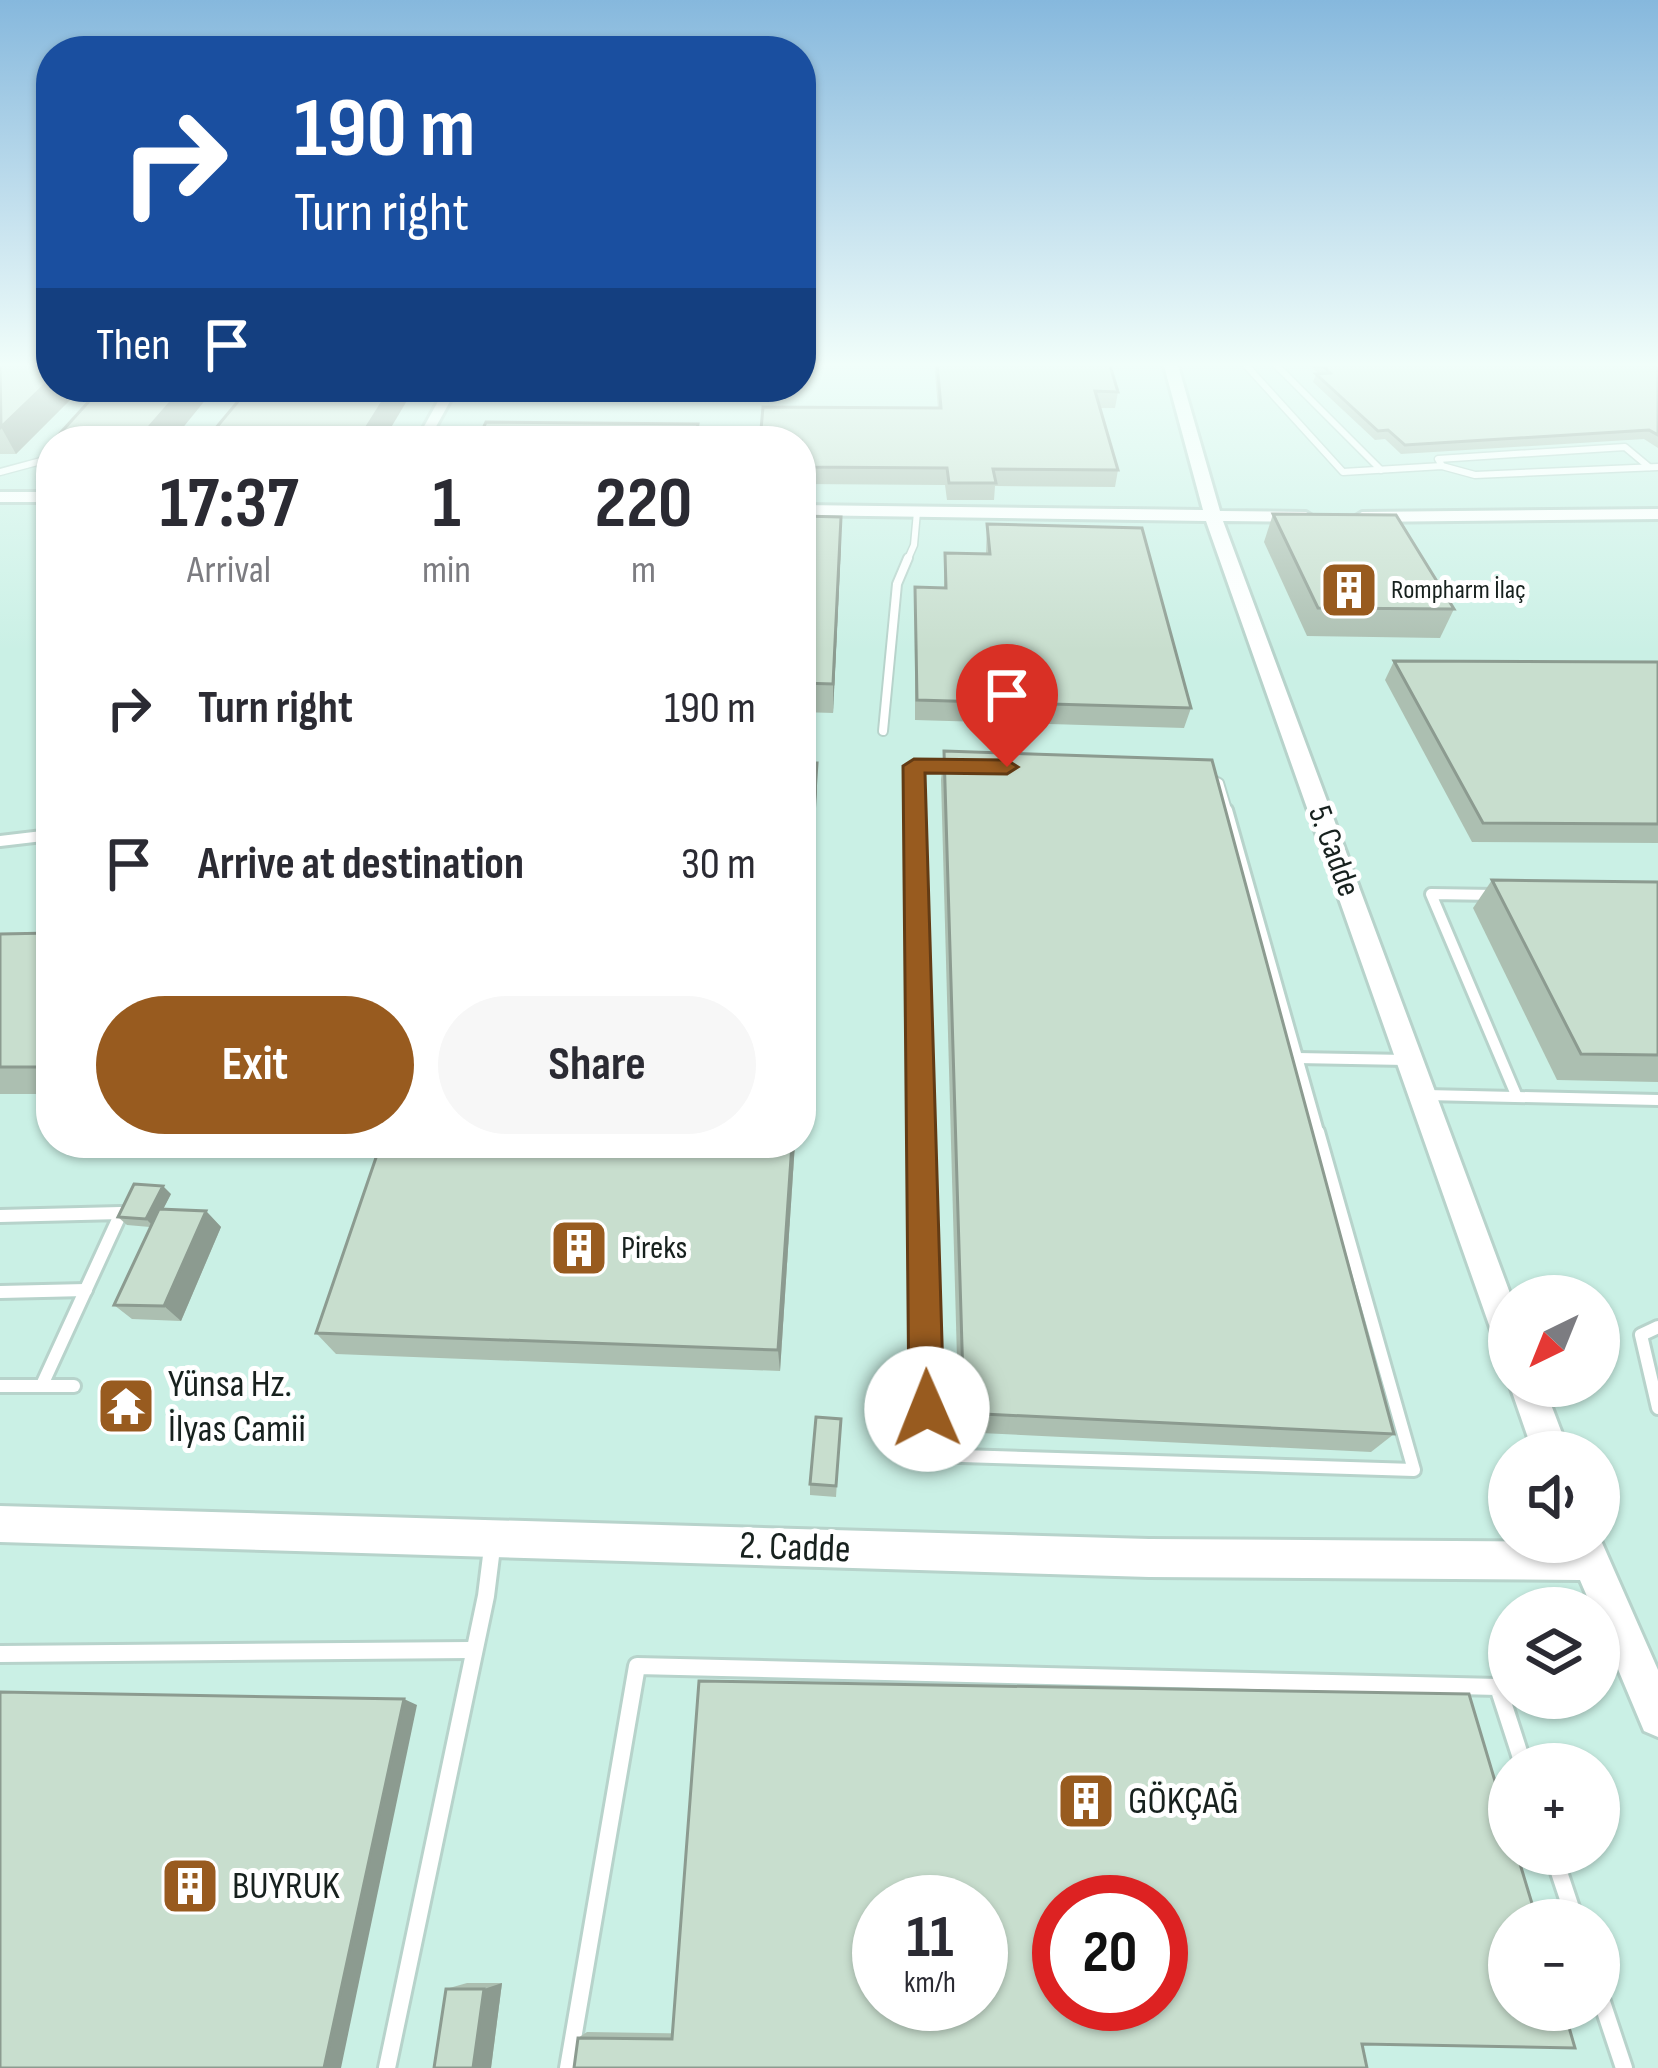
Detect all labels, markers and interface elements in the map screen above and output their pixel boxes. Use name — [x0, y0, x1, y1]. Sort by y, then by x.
text: 190 m — [294, 79, 476, 180]
icon: right — [96, 84, 252, 240]
text: Turn right — [294, 181, 469, 246]
icon: arrive — [194, 312, 260, 378]
text: Then — [96, 318, 170, 373]
text: 17:37 — [160, 461, 298, 548]
text: 1 — [432, 461, 461, 548]
text: 220 — [595, 461, 692, 548]
text: Arrival — [187, 547, 271, 594]
text: min — [422, 547, 471, 594]
text: m — [631, 547, 656, 594]
building icon: Rompharm İlaç — [1318, 559, 1380, 621]
place label: Rompharm İlaç — [1391, 574, 1526, 606]
pin — [956, 644, 1058, 767]
icon: arrive — [974, 662, 1040, 728]
icon: right — [96, 675, 162, 741]
text: Turn right — [198, 681, 353, 736]
text: 190 m — [664, 681, 756, 736]
street label: 5. Cadde — [1299, 800, 1369, 902]
icon: arrive — [96, 831, 162, 897]
text: Arrive at destination — [198, 837, 524, 892]
text: 30 m — [681, 837, 756, 892]
button: Exit — [96, 996, 414, 1134]
button: Share — [438, 996, 756, 1134]
building icon: Pireks — [548, 1217, 610, 1279]
place label: Pireks — [621, 1228, 687, 1268]
north arrow — [1488, 1275, 1620, 1407]
map controls — [1488, 1275, 1620, 2031]
position arrow — [864, 1346, 990, 1472]
place label: Yünsa Hz. İlyas Camii — [168, 1361, 306, 1453]
temple icon: Yünsa Hz. İlyas Camii — [95, 1375, 157, 1437]
button: sound — [1488, 1431, 1620, 1563]
street label: 2. Cadde — [739, 1523, 851, 1573]
button: layers — [1488, 1587, 1620, 1719]
button: + — [1488, 1743, 1620, 1875]
building icon: GÖKÇAĞ — [1055, 1770, 1117, 1832]
place label: GÖKÇAĞ — [1128, 1778, 1239, 1825]
building icon: BUYRUK — [159, 1855, 221, 1917]
place label: BUYRUK — [232, 1863, 340, 1910]
speed limit sign: 20 — [1032, 1875, 1188, 2031]
button: − — [1488, 1899, 1620, 2031]
text: 11 — [906, 1902, 954, 1974]
text: km/h — [904, 1965, 956, 2001]

